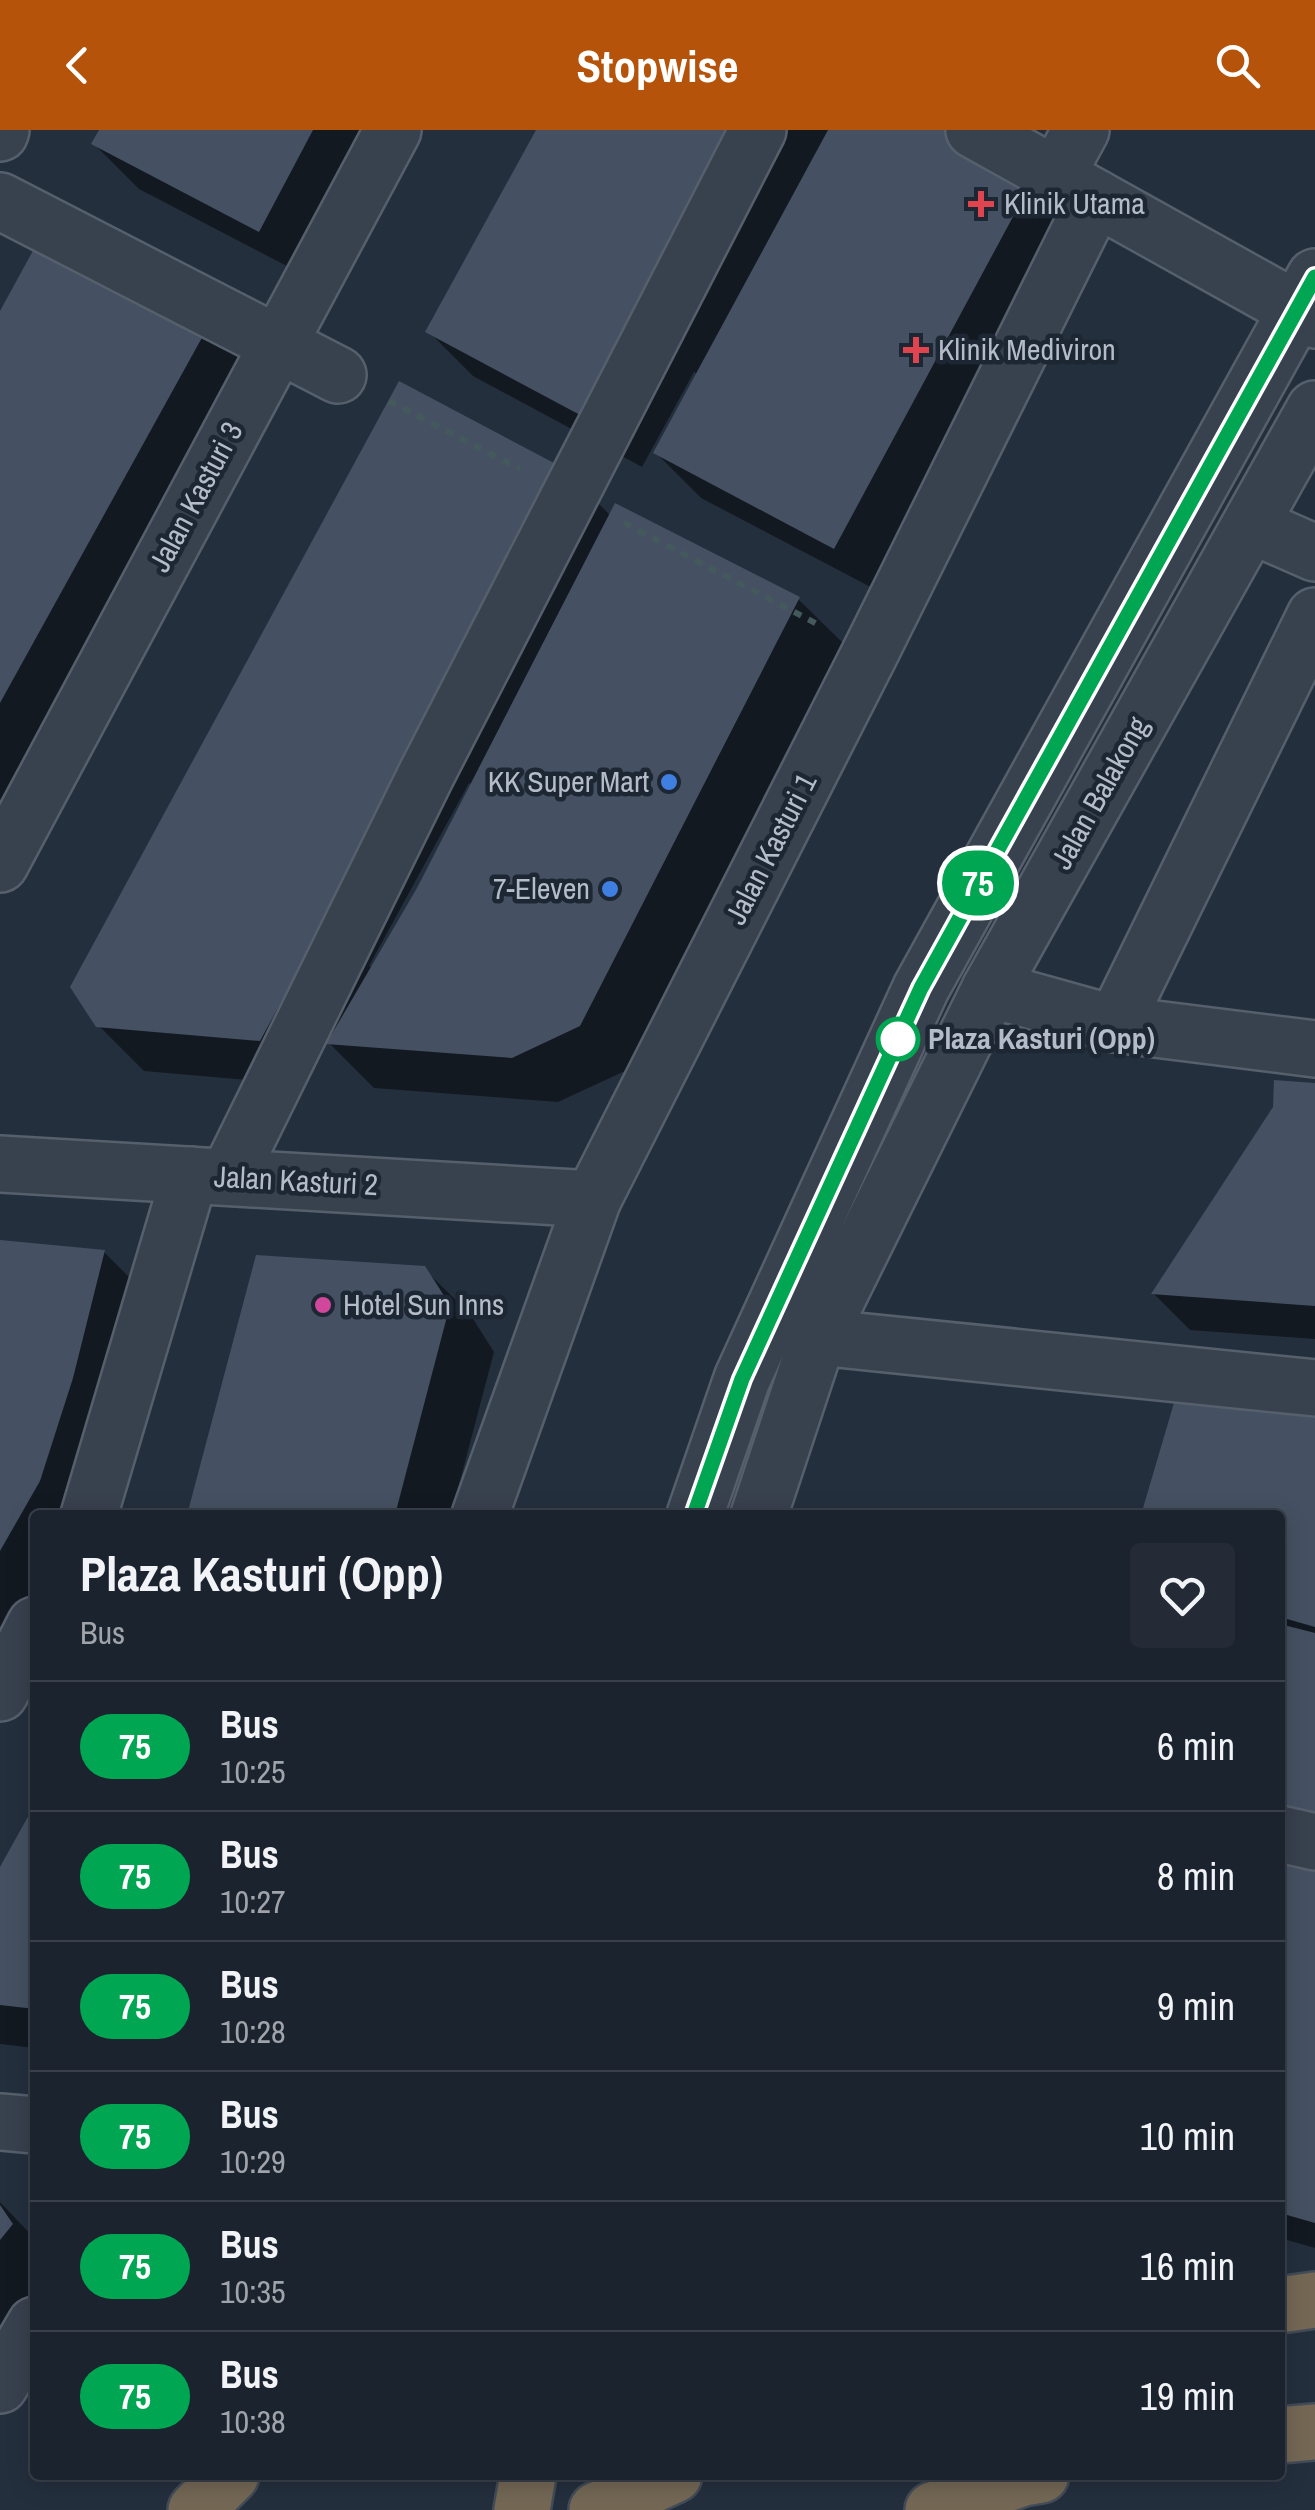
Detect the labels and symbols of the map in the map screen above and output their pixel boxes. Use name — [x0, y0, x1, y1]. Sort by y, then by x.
place label: Klinik Utama — [1004, 183, 1145, 223]
marker: Klinik Utama — [968, 191, 994, 217]
place label: Klinik Mediviron — [938, 329, 1116, 369]
marker: Klinik Mediviron — [903, 337, 929, 363]
street label: Jalan Kasturi 3 — [139, 415, 251, 578]
street label: Jalan Balakong — [1041, 709, 1158, 876]
place label: KK Super Mart — [488, 761, 649, 801]
street label: Jalan Kasturi 1 — [715, 766, 825, 931]
marker: KK Super Mart — [658, 771, 680, 793]
line badge: 75 — [933, 850, 1023, 916]
place label: 7-Eleven — [493, 868, 590, 908]
marker: 7-Eleven — [599, 878, 621, 900]
marker: Plaza Kasturi (Opp) — [877, 1018, 919, 1060]
place label: Plaza Kasturi (Opp) — [928, 1018, 1155, 1058]
street label: Jalan Kasturi 2 — [213, 1156, 379, 1204]
place label: Hotel Sun Inns — [343, 1284, 504, 1324]
marker: Hotel Sun Inns — [312, 1294, 334, 1316]

